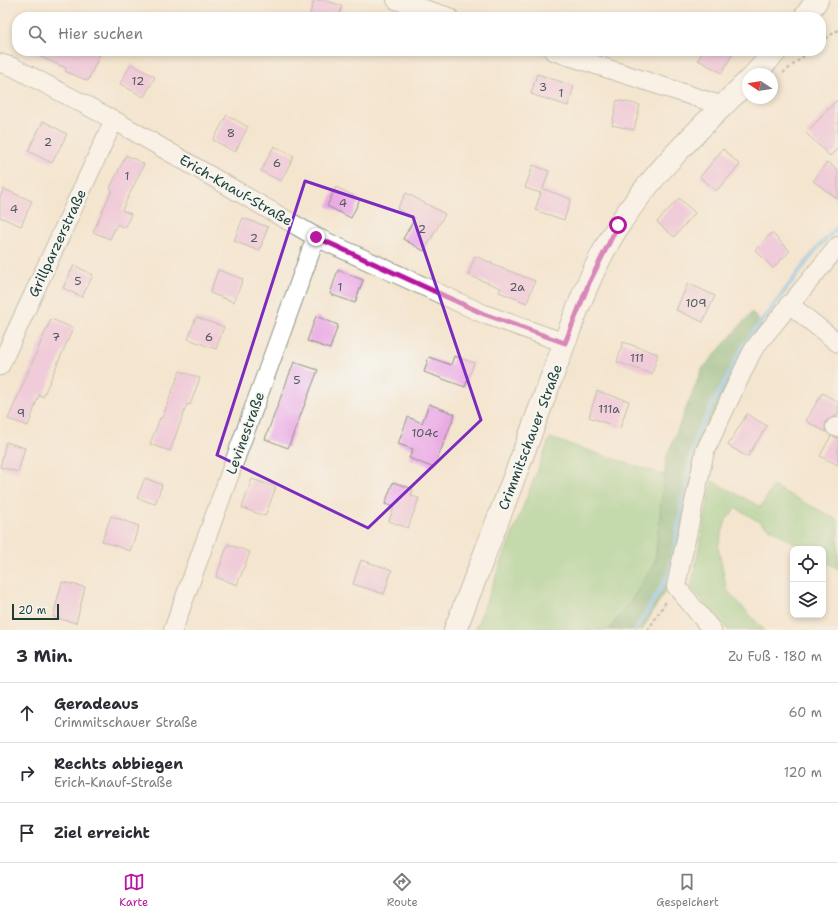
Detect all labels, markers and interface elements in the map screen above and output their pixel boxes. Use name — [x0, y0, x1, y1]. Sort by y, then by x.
search box — [12, 12, 826, 56]
icon: search — [26, 23, 48, 45]
text: Hier suchen — [58, 24, 143, 44]
north arrow — [742, 68, 778, 104]
house number: 12 — [132, 73, 144, 89]
house number: 3 — [539, 79, 547, 95]
house number: 1 — [558, 85, 564, 101]
house number: 8 — [227, 125, 235, 141]
house number: 2 — [44, 134, 52, 150]
street label: Erich-Knauf-Straße — [176, 150, 296, 230]
house number: 6 — [273, 155, 281, 171]
house number: 1 — [124, 168, 130, 184]
street label: Grillparzerstraße — [24, 186, 90, 300]
house number: 4 — [339, 195, 347, 211]
house number: 4 — [10, 201, 18, 217]
route start — [609, 216, 627, 234]
house number: 2 — [418, 221, 426, 237]
route end — [307, 228, 325, 246]
house number: 2 — [250, 230, 258, 246]
house number: 5 — [74, 273, 82, 289]
house number: 1 — [337, 279, 343, 295]
house number: 2a — [509, 279, 525, 295]
house number: 109 — [685, 295, 707, 311]
house number: 7 — [52, 329, 60, 345]
house number: 6 — [205, 329, 213, 345]
house number: 111 — [630, 350, 644, 366]
street label: Crimmitschauer Straße — [494, 362, 566, 512]
house number: 5 — [293, 372, 301, 388]
street label: Levinestraße — [222, 389, 268, 477]
house number: 111a — [598, 401, 620, 417]
house number: 9 — [17, 405, 25, 421]
house number: 104c — [411, 425, 439, 441]
map controls — [790, 546, 826, 618]
button: locate — [790, 546, 826, 582]
button: layers — [790, 582, 826, 618]
scale bar — [12, 602, 59, 621]
text: 20 m — [18, 603, 46, 618]
text: 3 Min. — [16, 645, 73, 667]
text: Zu Fuß · 180 m — [728, 648, 822, 665]
text: Geradeaus — [54, 694, 139, 714]
icon: ahead — [16, 702, 38, 724]
text: 60 m — [789, 704, 822, 721]
text: Crimmitschauer Straße — [54, 714, 198, 731]
text: Rechts abbiegen — [54, 754, 183, 774]
icon: right — [16, 762, 38, 784]
text: 120 m — [784, 764, 822, 781]
text: Erich-Knauf-Straße — [54, 774, 173, 791]
icon: arrive — [16, 822, 38, 844]
text: Ziel erreicht — [54, 823, 150, 843]
tab: Karte — [119, 871, 148, 910]
tab: Route — [387, 871, 418, 910]
tab: Gespeichert — [656, 871, 719, 910]

